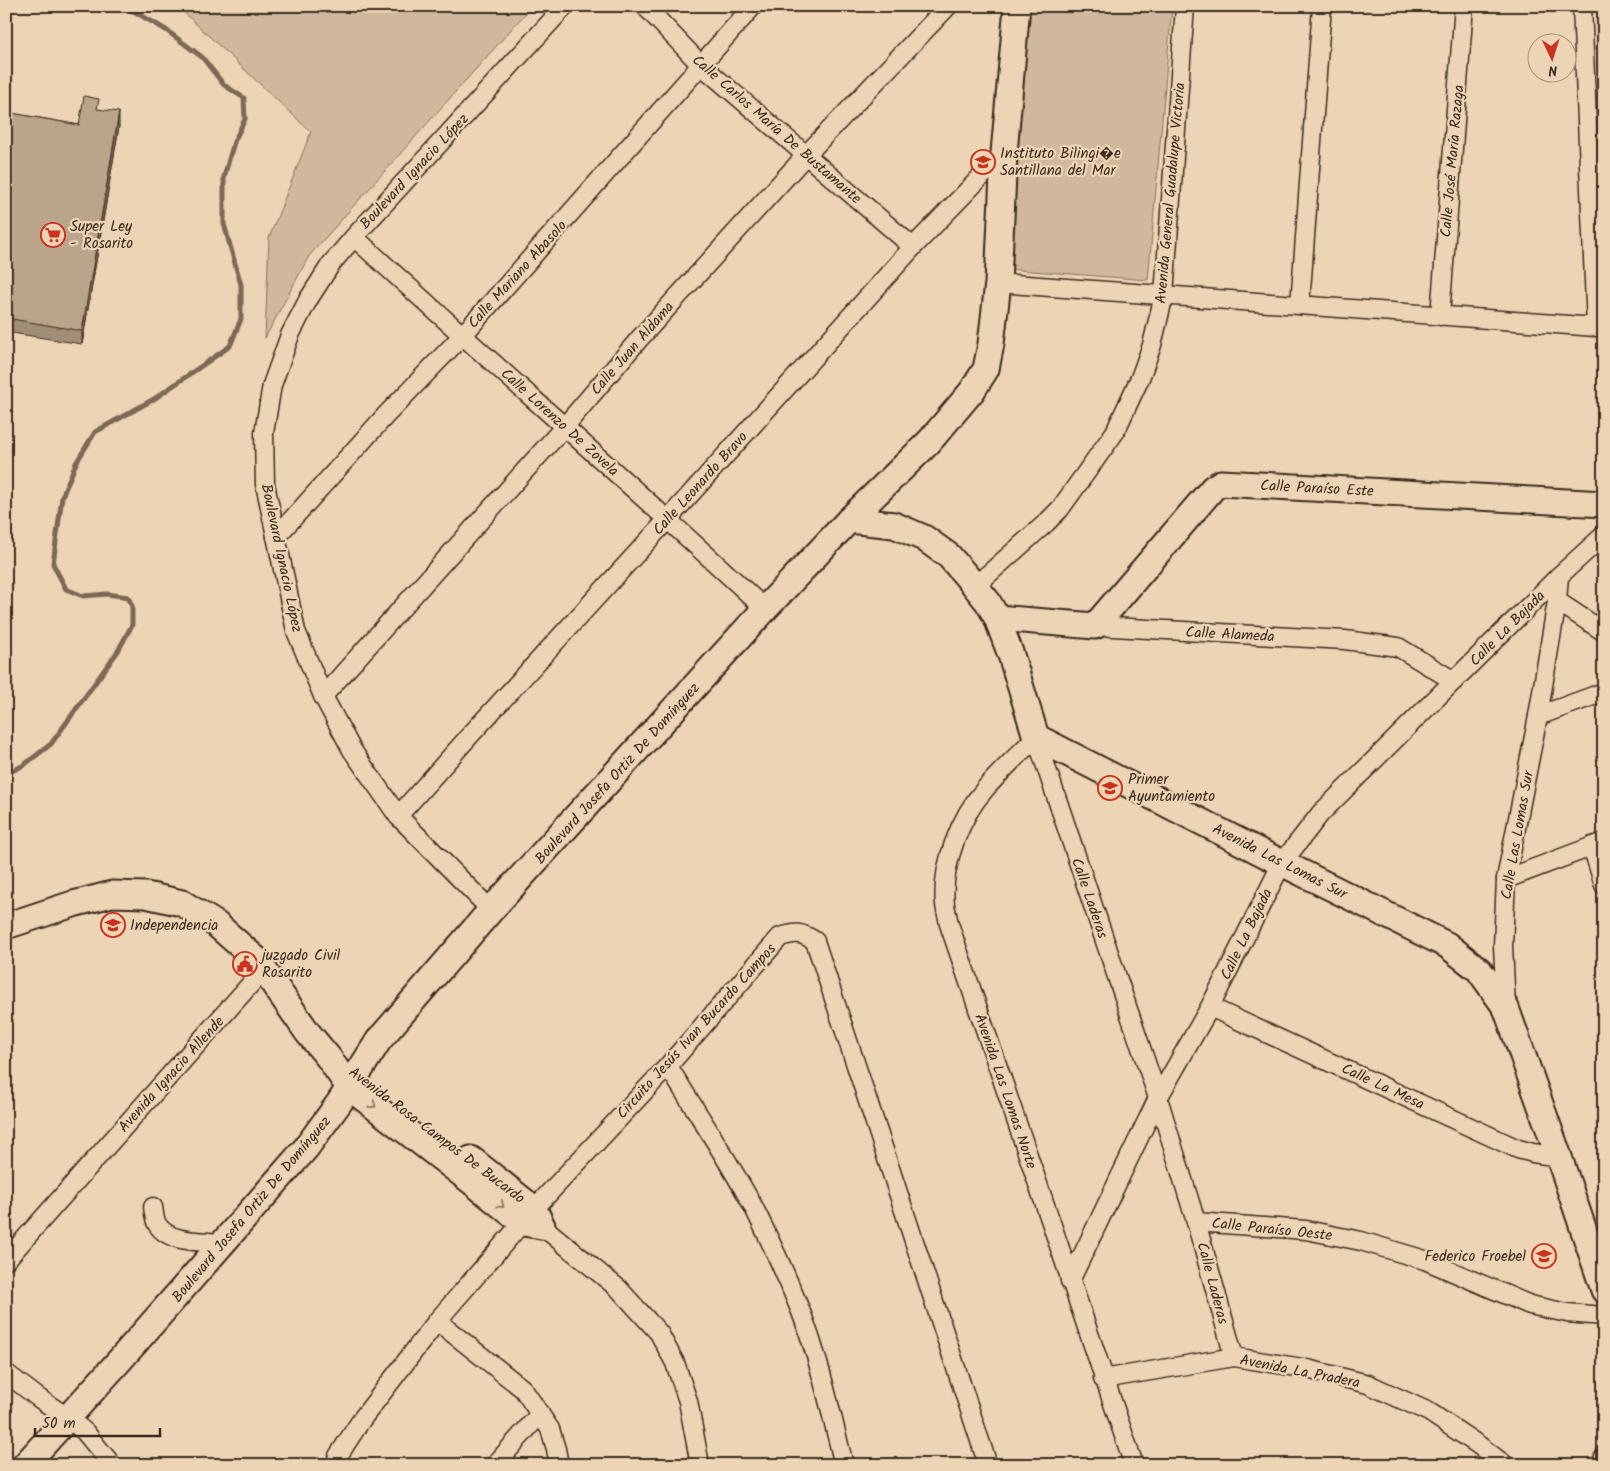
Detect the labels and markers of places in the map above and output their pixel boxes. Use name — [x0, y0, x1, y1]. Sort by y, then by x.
place label: Instituto Bilingi�e Santillana del Mar — [1000, 142, 1121, 183]
school or university icon: Instituto Bilingi�e Santillana del Mar — [970, 149, 996, 175]
place label: Super Ley - Rosarito — [70, 215, 133, 256]
supermarket icon: Super Ley - Rosarito — [40, 222, 66, 248]
place label: Primer Ayuntamiento — [1128, 768, 1215, 809]
school or university icon: Primer Ayuntamiento — [1097, 775, 1123, 801]
school or university icon: Independencia — [100, 912, 126, 938]
place label: Independencia — [130, 914, 218, 938]
place label: juzgado Civil Rosarito — [258, 944, 341, 985]
public building icon: juzgado Civil Rosarito — [232, 951, 258, 977]
school or university icon: Federico Froebel — [1531, 1243, 1557, 1269]
place label: Federico Froebel — [1424, 1245, 1526, 1269]

